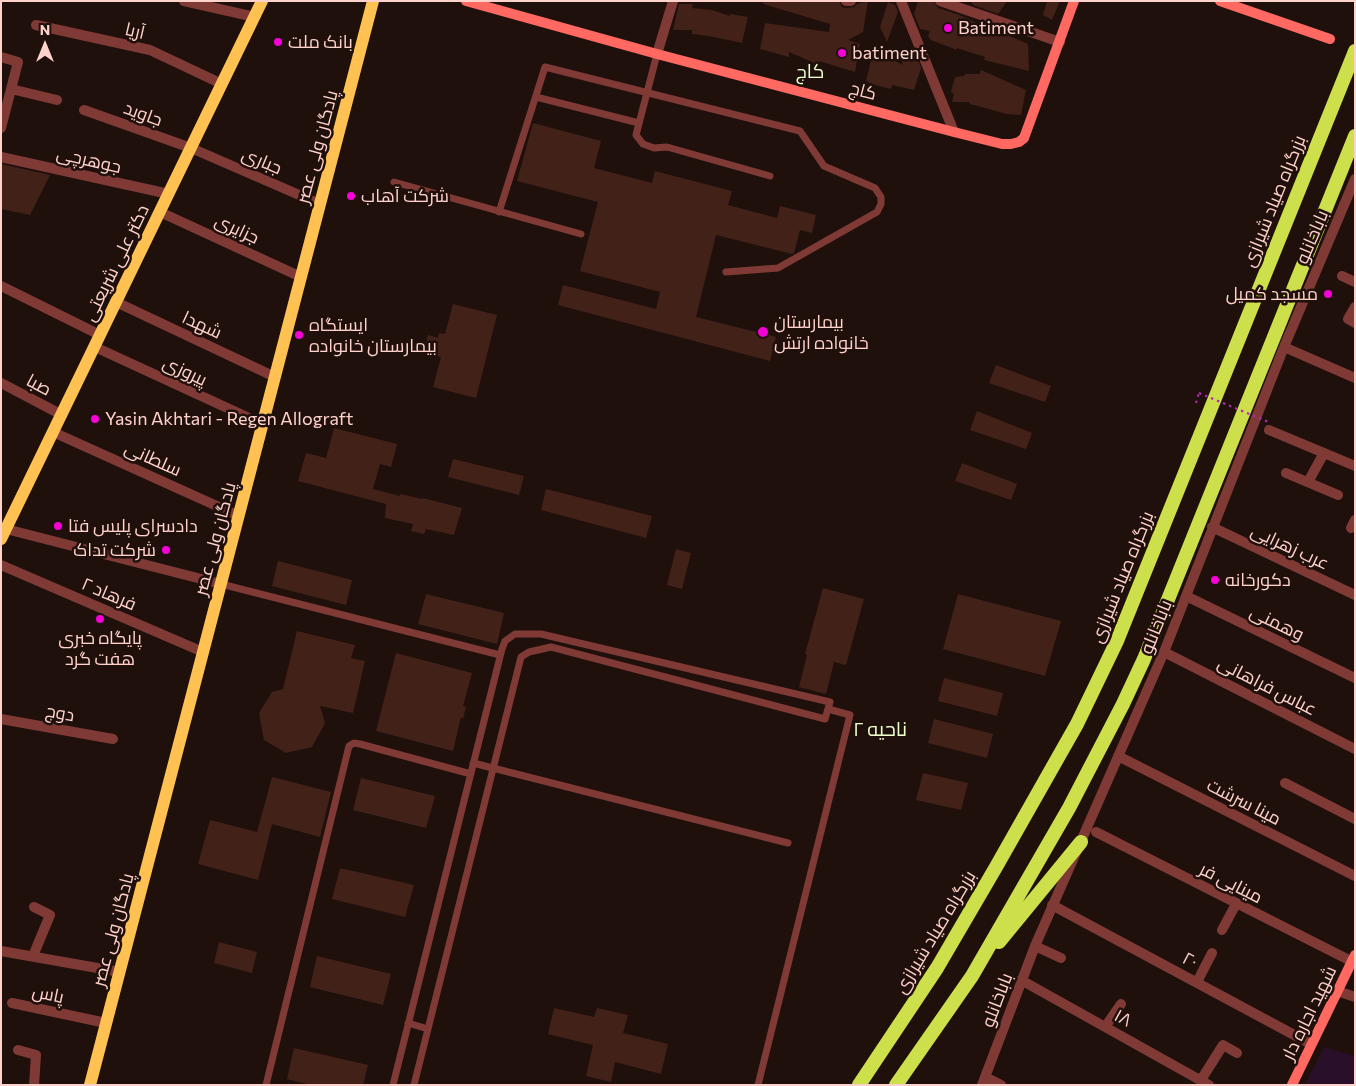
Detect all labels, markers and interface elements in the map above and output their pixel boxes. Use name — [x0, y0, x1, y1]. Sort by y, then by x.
place label: Batiment — [958, 17, 1034, 39]
street label: آریا — [123, 18, 147, 44]
north arrow — [20, 20, 70, 70]
text: N — [40, 21, 50, 38]
marker: Batiment — [942, 22, 954, 34]
place label: بانک ملت — [288, 31, 353, 53]
marker: بانک ملت — [272, 36, 284, 48]
place label: batiment — [852, 42, 927, 64]
marker: batiment — [836, 47, 848, 59]
district label: کاج — [796, 61, 824, 83]
street label: کاج — [847, 77, 879, 105]
street label: پادگان ولی عصر — [291, 88, 343, 206]
street label: جاوید — [121, 97, 165, 131]
street label: بزرگراه صیاد شیرازی — [1238, 132, 1310, 270]
street label: جوهرچی — [54, 142, 124, 178]
street label: جباری — [239, 143, 285, 179]
place label: شرکت آهاب — [361, 185, 449, 207]
marker: شرکت آهاب — [345, 190, 357, 202]
street label: دکتر علی شریعتی — [78, 201, 154, 325]
street label: باباخانلو — [1291, 207, 1333, 267]
street label: جزایری — [211, 209, 263, 249]
place label: مسجد کمیل — [1226, 283, 1318, 305]
marker: مسجد کمیل — [1322, 288, 1334, 300]
street label: شهدا — [179, 306, 225, 344]
place label: بیمارستان خانواده ارتش — [774, 311, 869, 354]
place label: ایستگاه بیمارستان خانواده — [309, 314, 437, 356]
marker: بیمارستان خانواده ارتش — [756, 325, 770, 339]
marker: ایستگاه بیمارستان خانواده — [293, 329, 305, 341]
street label: پیروزی — [160, 351, 210, 391]
street label: صبا — [23, 370, 55, 400]
place label: Yasin Akhtari - Regen Allograft — [105, 408, 353, 430]
marker: Yasin Akhtari - Regen Allograft — [89, 413, 101, 425]
street label: سلطانی — [121, 437, 185, 481]
street label: پادگان ولی عصر — [189, 480, 241, 598]
street label: بزرگراه صیاد شیرازی — [1086, 508, 1158, 646]
place label: دادسرای پلیس فتا — [68, 515, 198, 537]
marker: دادسرای پلیس فتا — [52, 520, 64, 532]
street label: عرب زهرایی — [1247, 520, 1333, 574]
place label: شرکت تداک — [73, 539, 156, 561]
marker: شرکت تداک — [160, 544, 172, 556]
place label: دکورخانه — [1225, 569, 1291, 591]
street label: فرهاد ۲ — [78, 573, 140, 615]
marker: دکورخانه — [1209, 574, 1221, 586]
street label: باباخانلو — [1135, 597, 1177, 657]
street label: وهمنی — [1246, 601, 1308, 645]
marker: پایگاه خبری هفت گرد — [94, 613, 106, 625]
place label: پایگاه خبری هفت گرد — [58, 627, 142, 670]
street label: عباس فراهانی — [1214, 652, 1320, 720]
street label: دوج — [44, 700, 76, 726]
district label: ناحیه ۲ — [853, 717, 907, 741]
street label: مینا سرشت — [1203, 774, 1285, 830]
street label: مینایی فر — [1196, 858, 1266, 908]
street label: بزرگراه صیاد شیرازی — [890, 866, 980, 998]
street label: پادگان ولی عصر — [87, 871, 139, 989]
street label: ۲۰ — [1179, 947, 1201, 973]
street label: شهید اجاره دار — [1277, 962, 1341, 1064]
street label: باباخانلو — [977, 970, 1017, 1030]
street label: پاس — [30, 980, 66, 1008]
street label: ۱۸ — [1110, 1004, 1136, 1032]

